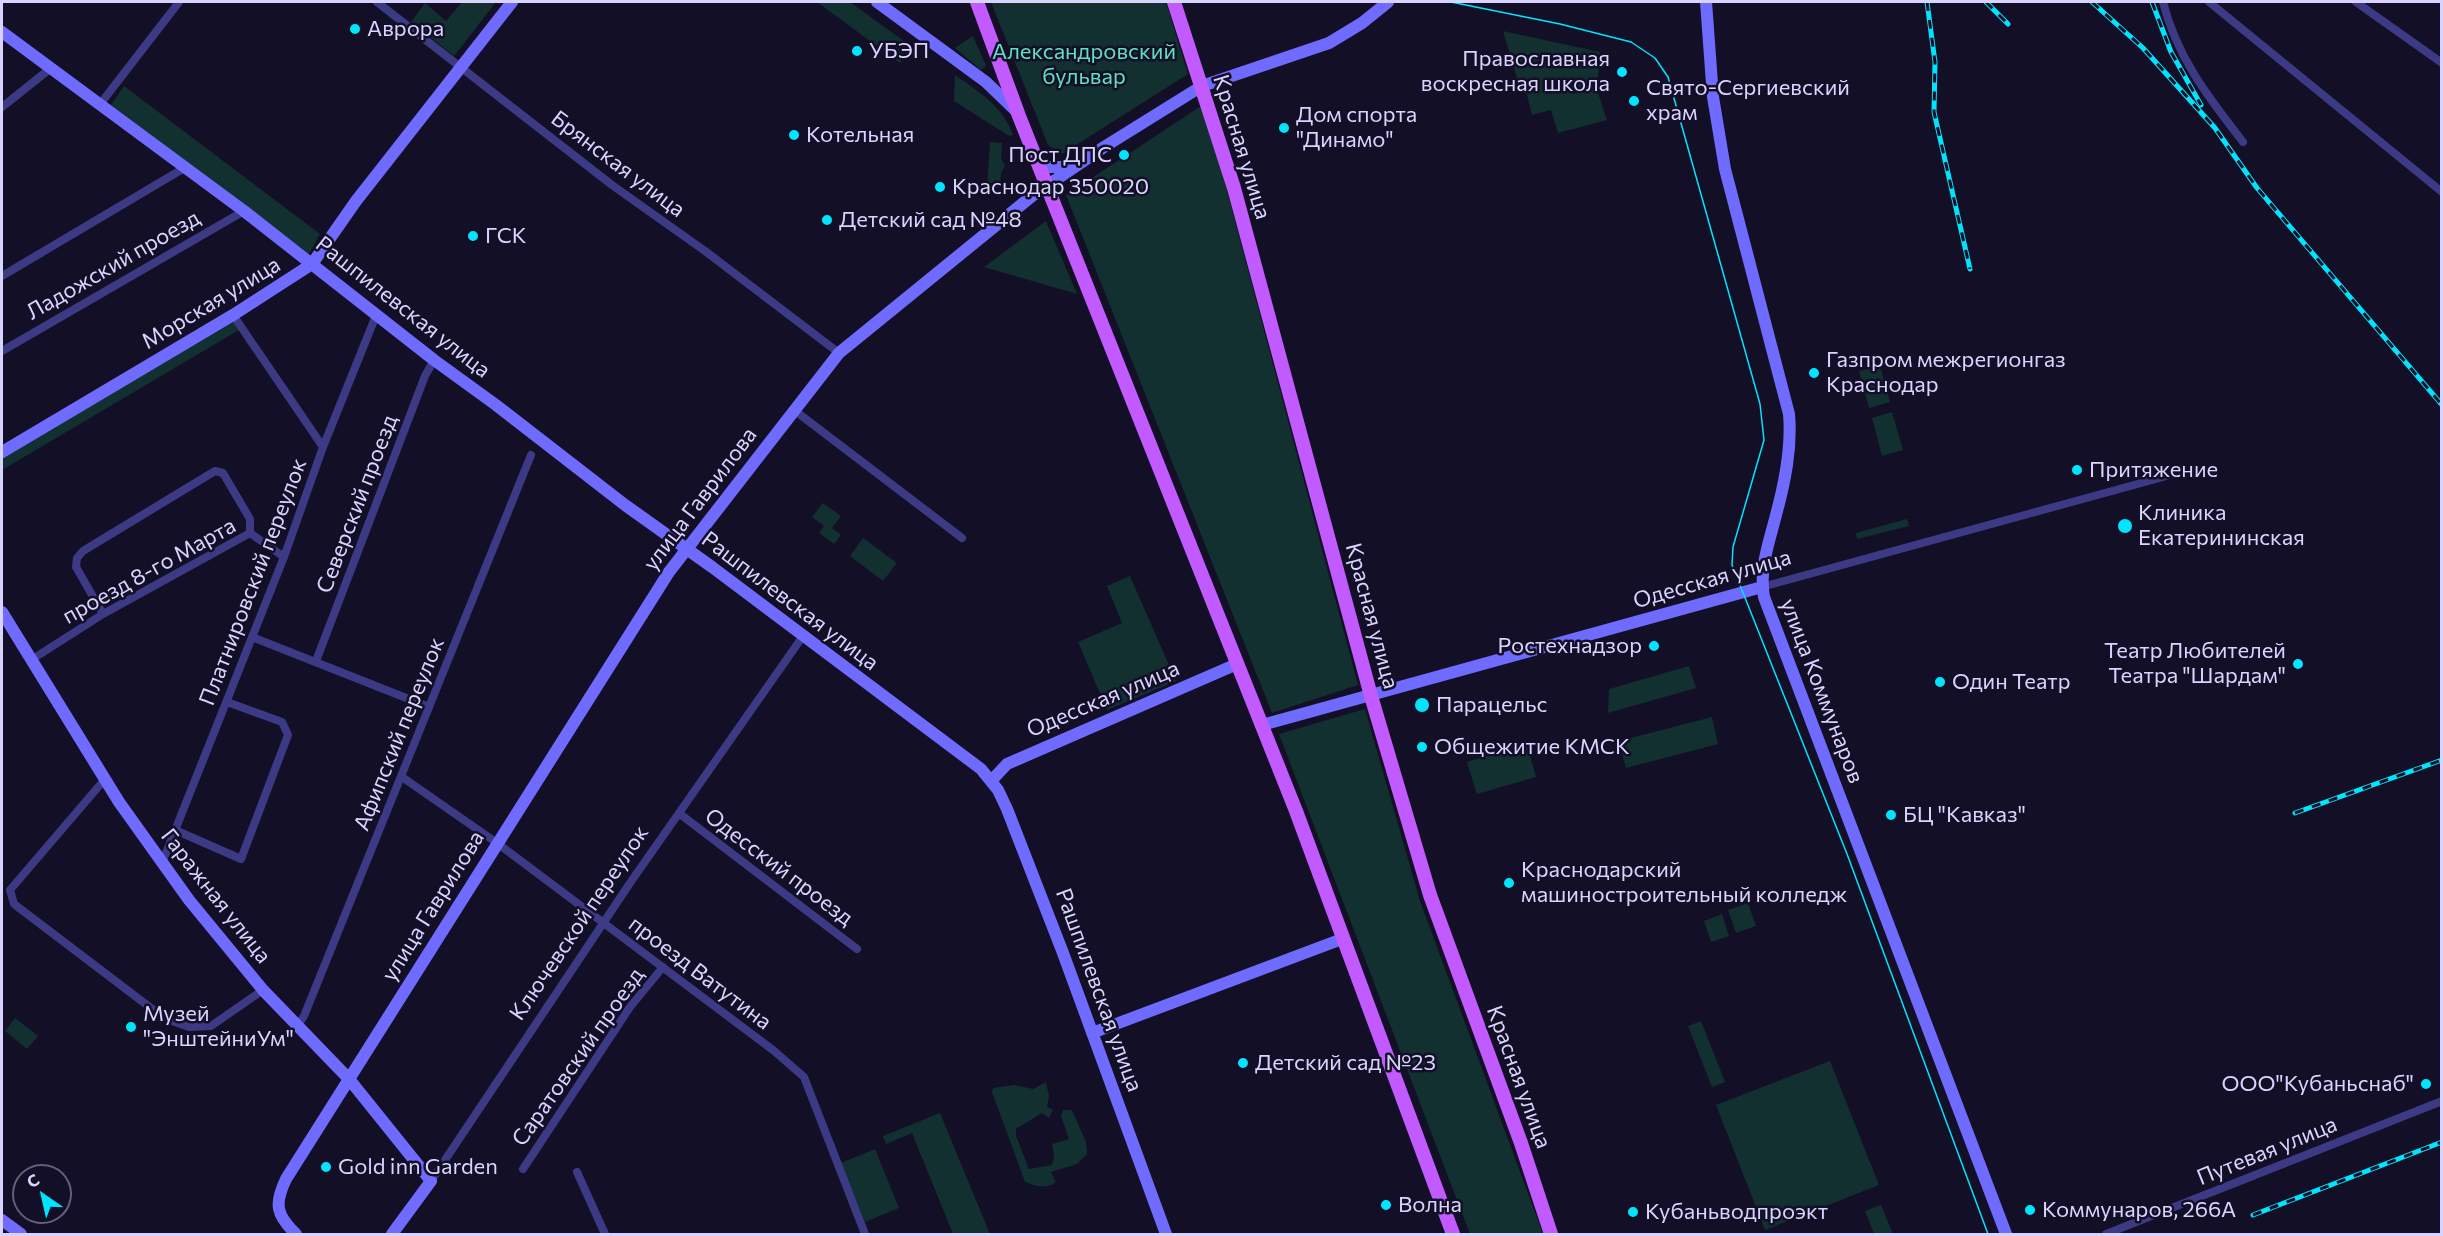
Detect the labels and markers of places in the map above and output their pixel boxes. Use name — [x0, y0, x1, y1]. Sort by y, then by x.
place label: Аврора — [367, 16, 444, 42]
marker: Аврора — [348, 22, 362, 36]
place label: УБЭП — [869, 38, 929, 64]
marker: УБЭП — [850, 44, 864, 58]
place label: Православная воскресная школа — [1421, 46, 1610, 98]
marker: Православная воскресная школа — [1615, 65, 1629, 79]
place label: Свято-Сергиевский храм — [1646, 75, 1850, 126]
marker: Свято-Сергиевский храм — [1627, 94, 1641, 108]
place label: Дом спорта "Динамо" — [1296, 102, 1417, 154]
marker: Дом спорта "Динамо" — [1277, 121, 1291, 135]
place label: Котельная — [806, 122, 914, 148]
marker: Котельная — [787, 128, 801, 142]
place label: Пост ДПС — [1008, 142, 1112, 168]
marker: Пост ДПС — [1117, 148, 1131, 162]
place label: Краснодар 350020 — [952, 174, 1149, 200]
marker: Краснодар 350020 — [933, 180, 947, 194]
place label: Детский сад №48 — [839, 207, 1022, 233]
marker: Детский сад №48 — [820, 213, 834, 227]
place label: ГСК — [485, 223, 527, 249]
marker: ГСК — [466, 229, 480, 243]
place label: Газпром межрегионгаз Краснодар — [1826, 347, 2066, 398]
marker: Газпром межрегионгаз Краснодар — [1807, 366, 1821, 380]
place label: Притяжение — [2089, 457, 2218, 483]
marker: Притяжение — [2070, 463, 2084, 477]
place label: Клиника Екатерининская — [2138, 500, 2305, 552]
marker: Клиника Екатерининская — [2116, 517, 2134, 535]
place label: Ростехнадзор — [1498, 633, 1642, 659]
place label: Театр Любителей Театра "Шардам" — [2104, 638, 2286, 690]
marker: Ростехнадзор — [1647, 639, 1661, 653]
marker: Театр Любителей Театра "Шардам" — [2291, 657, 2305, 671]
place label: Один Театр — [1952, 669, 2071, 695]
marker: Один Театр — [1933, 675, 1947, 689]
place label: Парацельс — [1436, 692, 1547, 718]
marker: Парацельс — [1413, 696, 1431, 714]
place label: Общежитие КМСК — [1434, 734, 1630, 760]
marker: Общежитие КМСК — [1415, 740, 1429, 754]
place label: БЦ "Кавказ" — [1903, 802, 2026, 828]
marker: БЦ "Кавказ" — [1884, 808, 1898, 822]
place label: Краснодарский машиностроительный колледж — [1521, 857, 1847, 908]
marker: Краснодарский машиностроительный колледж — [1502, 876, 1516, 890]
place label: Музей "ЭнштейниУм" — [143, 1001, 294, 1052]
marker: Музей "ЭнштейниУм" — [124, 1020, 138, 1034]
place label: Детский сад №23 — [1255, 1050, 1436, 1076]
marker: Детский сад №23 — [1236, 1056, 1250, 1070]
place label: ООО"Кубаньснаб" — [2222, 1071, 2414, 1097]
marker: ООО"Кубаньснаб" — [2419, 1077, 2433, 1091]
place label: Gold inn Garden — [338, 1154, 498, 1180]
marker: Gold inn Garden — [319, 1160, 333, 1174]
place label: Волна — [1398, 1192, 1462, 1218]
place label: Коммунаров, 266А — [2042, 1197, 2236, 1223]
marker: Волна — [1379, 1198, 1393, 1212]
place label: Кубаньводпроэкт — [1645, 1199, 1828, 1225]
marker: Коммунаров, 266А — [2023, 1203, 2037, 1217]
marker: Кубаньводпроэкт — [1626, 1205, 1640, 1219]

